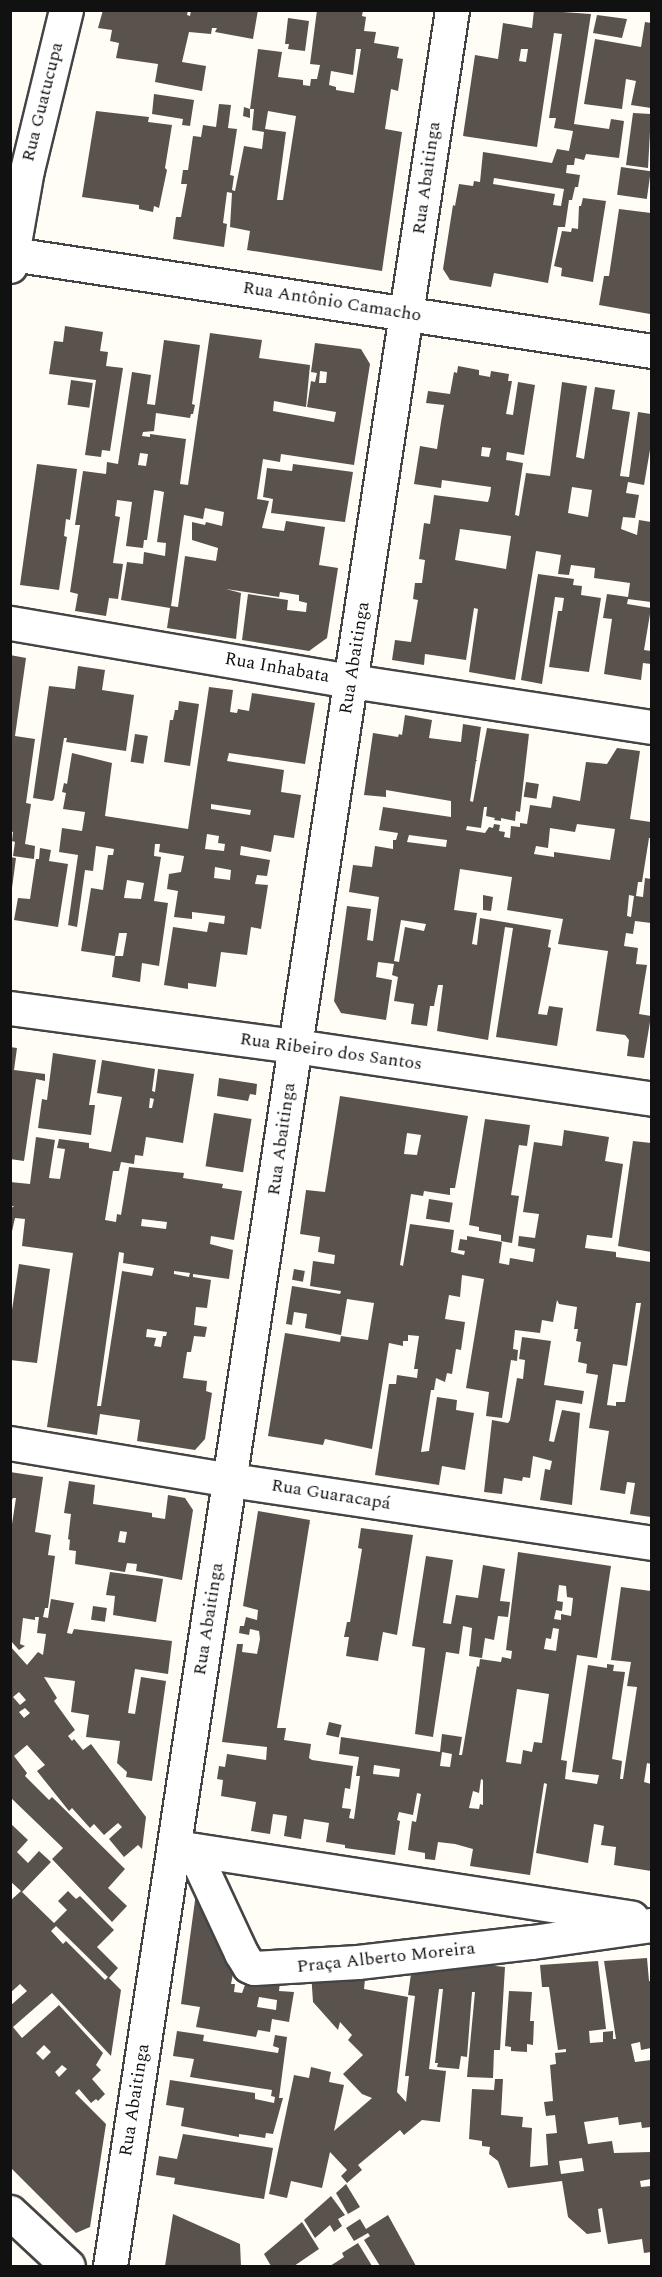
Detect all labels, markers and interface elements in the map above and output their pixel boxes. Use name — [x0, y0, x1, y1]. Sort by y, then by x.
street label: Rua Guatucupa — [18, 40, 68, 164]
street label: Rua Abaitinga — [408, 120, 446, 236]
street label: Rua Antônio Camacho — [241, 277, 423, 327]
street label: Rua Abaitinga — [335, 600, 375, 716]
street label: Rua Inhabata — [223, 648, 331, 688]
street label: Rua Ribeiro dos Santos — [238, 1029, 424, 1075]
street label: Rua Abaitinga — [263, 1081, 301, 1197]
street label: Rua Guaracapá — [270, 1475, 392, 1515]
street label: Rua Abaitinga — [189, 1561, 229, 1677]
street label: Praça Alberto Moreira — [296, 1938, 476, 1978]
street label: Rua Abaitinga — [115, 2042, 155, 2158]

